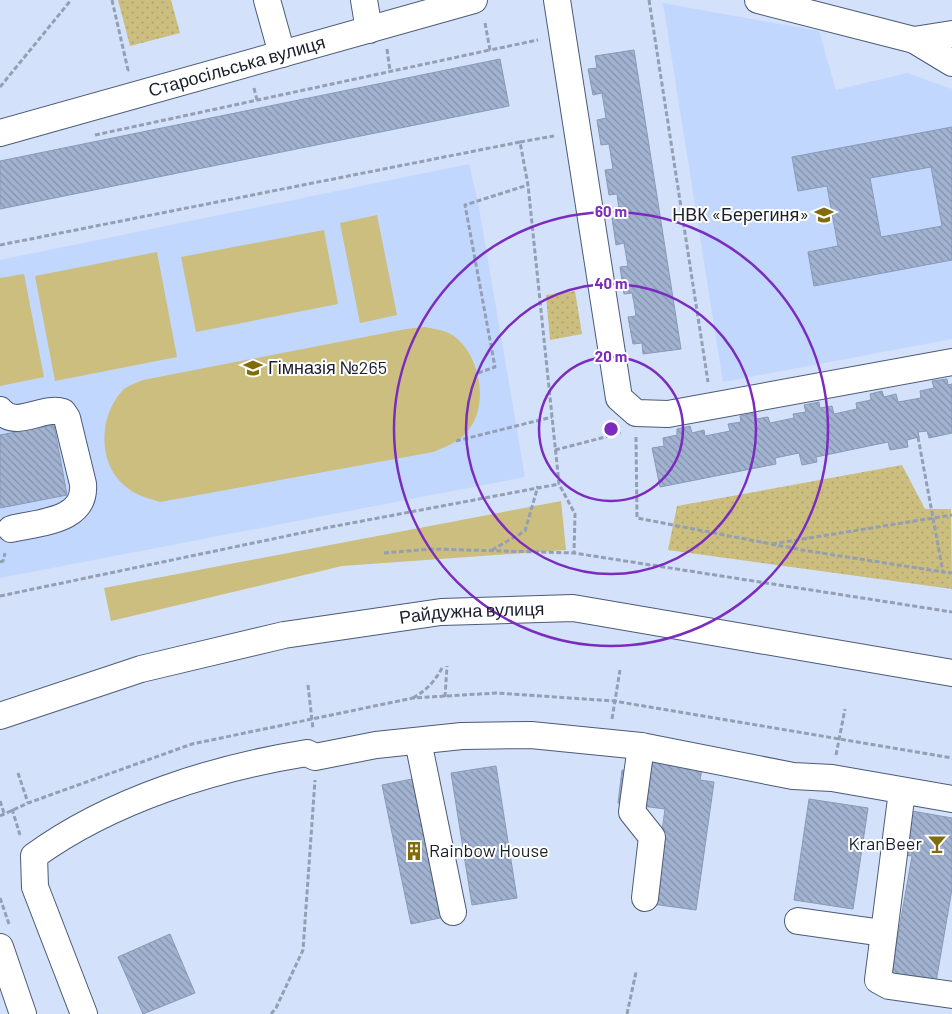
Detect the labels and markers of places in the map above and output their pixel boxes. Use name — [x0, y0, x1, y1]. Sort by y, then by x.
place label: НВК «Берегиня» — [672, 203, 809, 225]
school or university icon: НВК «Берегиня» — [813, 204, 835, 226]
place label: Гімназія №265 — [268, 356, 387, 378]
school or university icon: Гімназія №265 — [242, 357, 264, 379]
centre of rings — [602, 420, 620, 438]
place label: KranBeer — [849, 832, 922, 854]
bar icon: KranBeer — [926, 833, 948, 855]
place label: Rainbow House — [429, 839, 549, 861]
building icon: Rainbow House — [403, 840, 425, 862]

